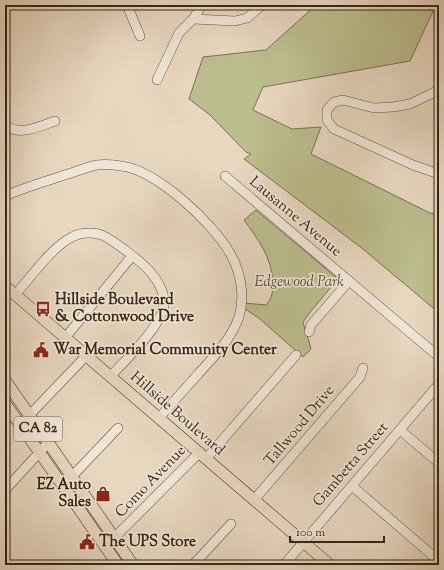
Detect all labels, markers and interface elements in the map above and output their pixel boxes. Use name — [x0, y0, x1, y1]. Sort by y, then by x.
street label: Lausanne Avenue — [244, 172, 346, 262]
park label: Edgewood Park — [254, 272, 344, 293]
place label: Hillside Boulevard & Cottonwood Drive — [55, 290, 194, 328]
bus stop icon: Hillside Boulevard & Cottonwood Drive — [34, 300, 52, 318]
place label: War Memorial Community Center — [53, 340, 277, 361]
public building icon: War Memorial Community Center — [32, 341, 50, 359]
street label: Hillside Boulevard — [125, 367, 229, 461]
street label: Tallwood Drive — [260, 381, 340, 471]
road number: CA 82 — [14, 417, 62, 441]
street label: Gambetta Street — [308, 418, 394, 512]
street label: Como Avenue — [111, 441, 191, 523]
place label: EZ Auto Sales — [37, 475, 91, 513]
shop icon: EZ Auto Sales — [94, 485, 112, 503]
scale bar — [290, 518, 384, 544]
text: 100 m — [296, 524, 325, 542]
place label: The UPS Store — [99, 532, 196, 553]
public building icon: The UPS Store — [78, 533, 96, 551]

